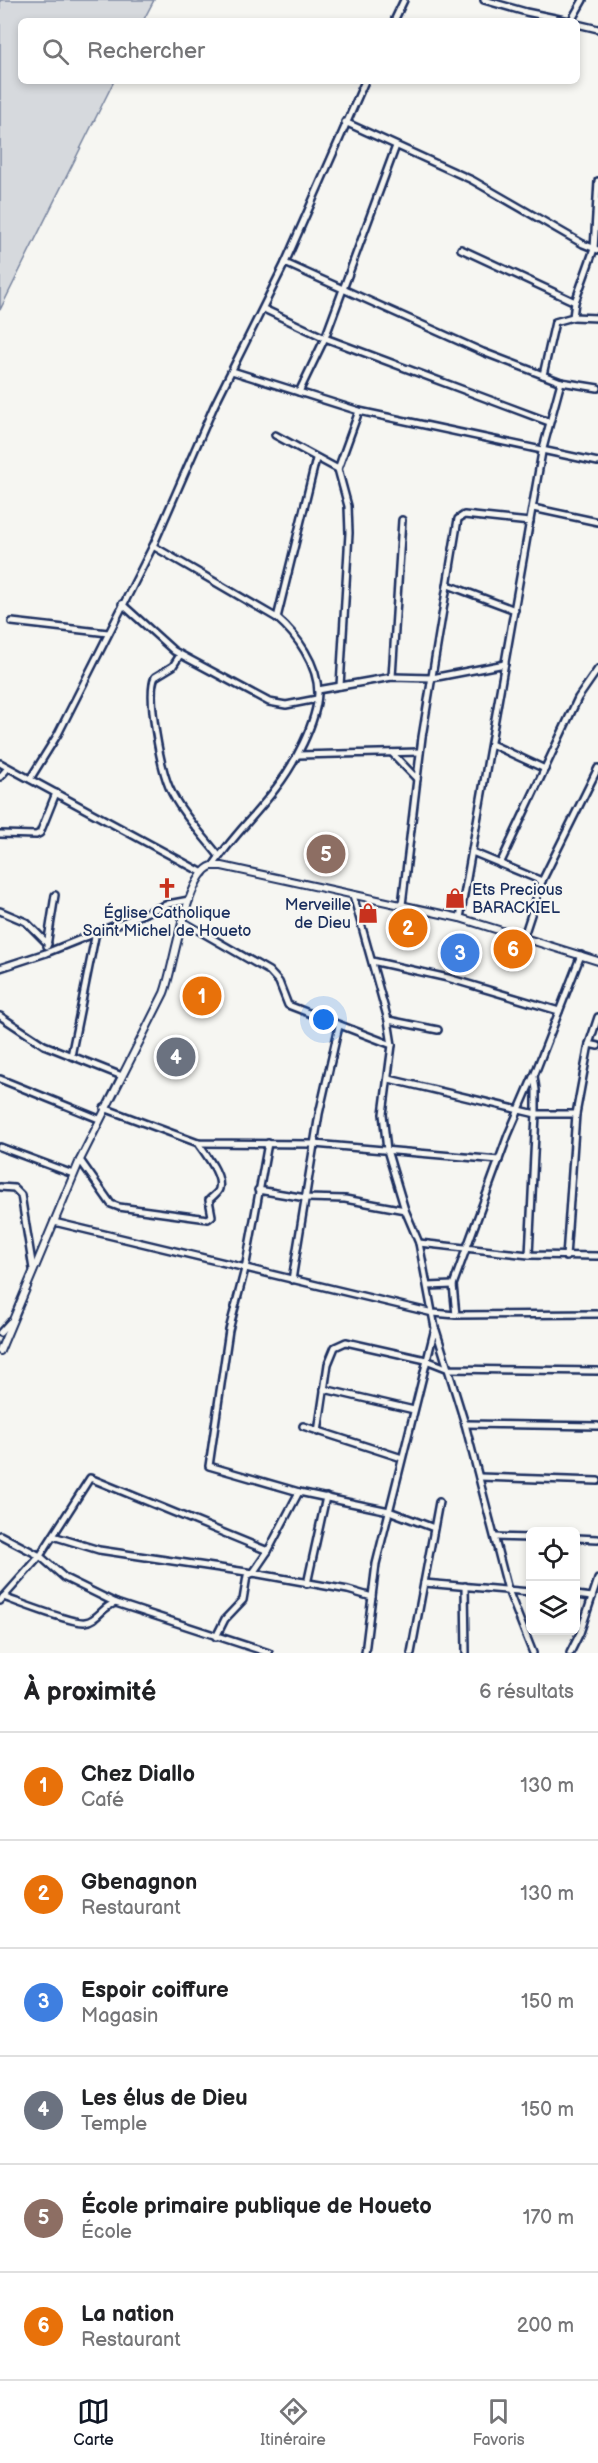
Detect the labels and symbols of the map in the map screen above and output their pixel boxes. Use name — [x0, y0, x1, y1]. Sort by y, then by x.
pin: 5 — [306, 832, 346, 876]
church icon: Église Catholique Saint Michel de Houeto — [155, 876, 179, 900]
place label: Ets Precious BARACKIEL — [472, 881, 563, 918]
shop icon: Ets Precious BARACKIEL — [443, 886, 467, 910]
place label: Merveille de Dieu — [285, 896, 352, 933]
shop icon: Merveille de Dieu — [356, 901, 380, 925]
place label: Église Catholique Saint Michel de Houeto — [83, 902, 251, 941]
pin: 2 — [388, 906, 428, 950]
pin: 6 — [494, 926, 532, 972]
pin: 3 — [440, 930, 480, 976]
pin: 1 — [182, 974, 222, 1018]
your location — [309, 1005, 338, 1034]
pin: 4 — [156, 1034, 195, 1080]

